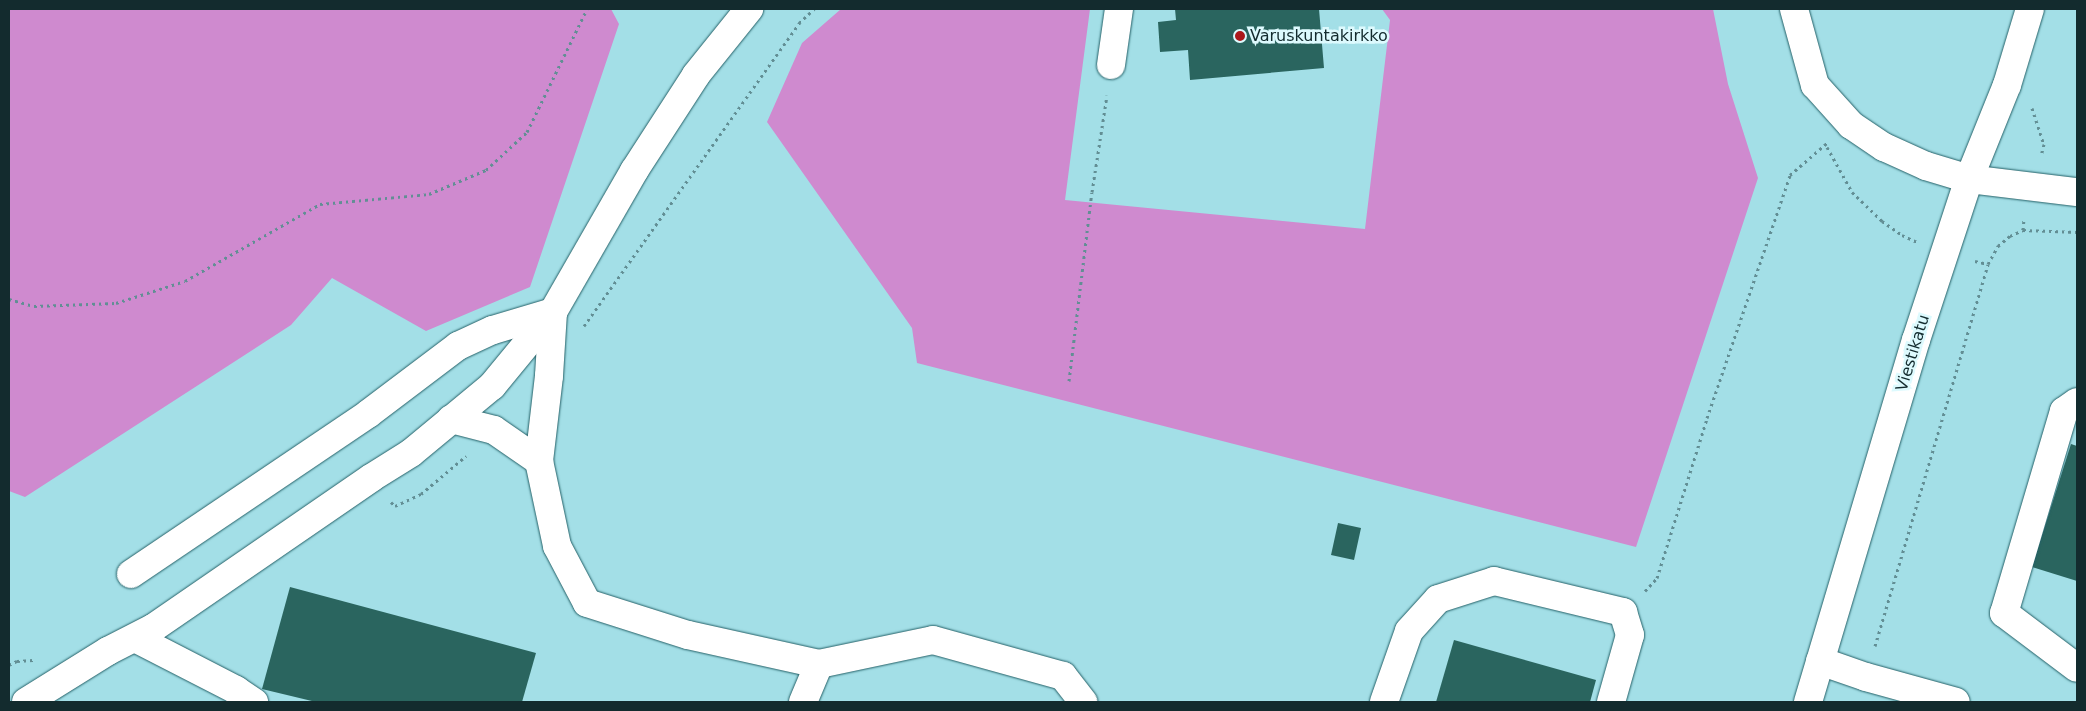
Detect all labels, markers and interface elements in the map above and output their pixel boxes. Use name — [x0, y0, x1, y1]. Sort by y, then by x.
place label: Varuskuntakirkko — [1250, 26, 1388, 46]
marker: Varuskuntakirkko — [1234, 30, 1246, 42]
street label: Viestikatu — [1892, 312, 1934, 394]

